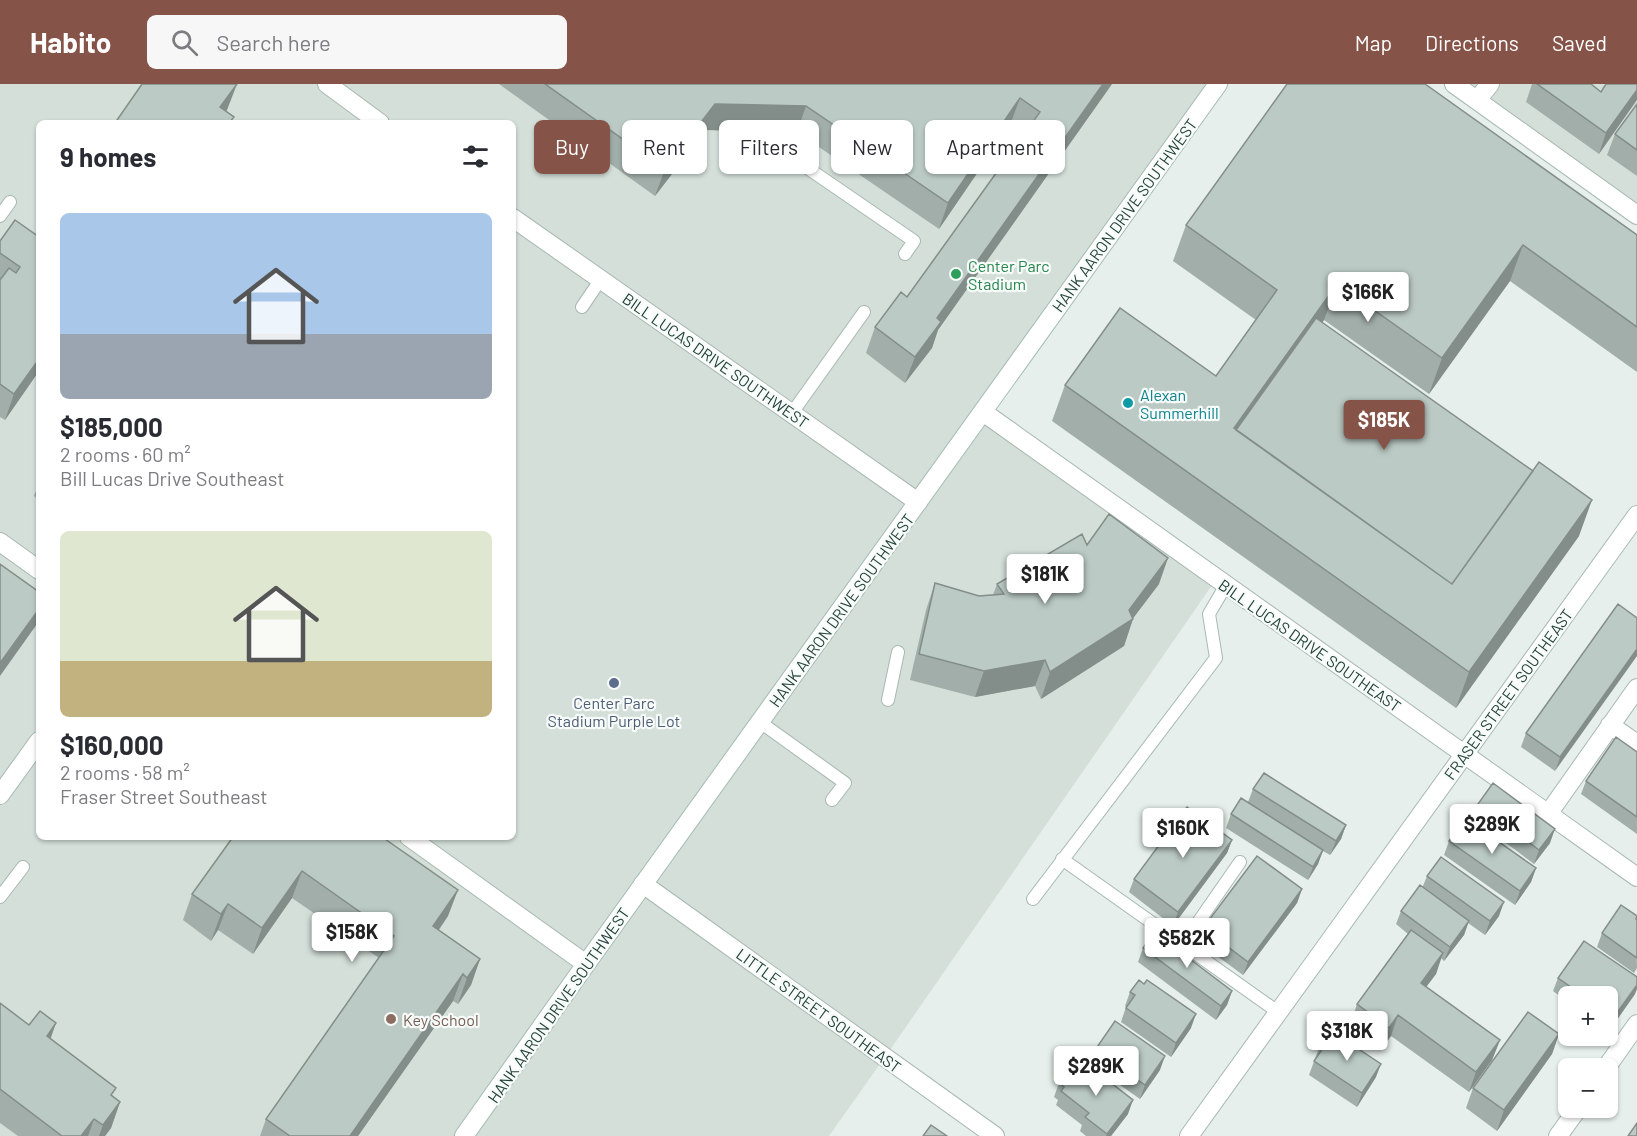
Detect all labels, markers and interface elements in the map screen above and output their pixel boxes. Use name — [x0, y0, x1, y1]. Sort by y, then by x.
search box — [147, 15, 567, 69]
text: Habito — [30, 25, 111, 59]
icon: search — [168, 26, 201, 59]
text: Search here — [216, 29, 331, 55]
text: Map — [1355, 30, 1392, 55]
text: Directions — [1425, 30, 1519, 55]
text: Saved — [1552, 30, 1607, 55]
street label: HANK AARON DRIVE SOUTHWEST — [1048, 115, 1200, 315]
chip: Buy — [534, 120, 610, 174]
chip: Rent — [622, 120, 707, 174]
chip: Filters — [719, 120, 819, 174]
chip: New — [831, 120, 913, 174]
chip: Apartment — [925, 120, 1065, 174]
icon: filters — [459, 140, 492, 173]
text: 9 homes — [60, 141, 156, 172]
icon: home — [222, 252, 330, 360]
place label: Center Parc Stadium — [968, 256, 1050, 293]
marker: Center Parc Stadium — [949, 267, 963, 281]
pin: $166K — [1326, 272, 1410, 323]
text: $166K — [1342, 279, 1394, 303]
street label: BILL LUCAS DRIVE SOUTHWEST — [619, 288, 813, 432]
place label: Alexan Summerhill — [1140, 385, 1219, 422]
marker: Alexan Summerhill — [1121, 396, 1135, 410]
pin: $185K — [1342, 400, 1426, 451]
text: $185K — [1358, 407, 1410, 431]
text: $185,000 — [60, 411, 163, 442]
text: 2 rooms · 60 m² — [60, 442, 191, 466]
text: Bill Lucas Drive Southeast — [60, 466, 285, 490]
street label: HANK AARON DRIVE SOUTHWEST — [765, 510, 917, 710]
pin: $181K — [1003, 554, 1087, 605]
text: $181K — [1021, 561, 1069, 585]
icon: home — [222, 570, 330, 678]
street label: BILL LUCAS DRIVE SOUTHEAST — [1215, 575, 1405, 715]
street label: FRASER STREET SOUTHEAST — [1440, 605, 1576, 783]
marker: Center Parc Stadium Purple Lot — [607, 676, 621, 690]
place label: Center Parc Stadium Purple Lot — [548, 693, 680, 730]
text: $160,000 — [60, 729, 164, 760]
text: 2 rooms · 58 m² — [60, 760, 190, 784]
text: Fraser Street Southeast — [60, 784, 268, 808]
pin: $289K — [1450, 804, 1534, 855]
pin: $160K — [1141, 808, 1225, 859]
text: $289K — [1464, 811, 1520, 835]
text: $160K — [1156, 815, 1210, 839]
street label: HANK AARON DRIVE SOUTHWEST — [483, 904, 633, 1106]
pin: $158K — [310, 912, 394, 963]
pin: $582K — [1145, 918, 1229, 969]
text: $158K — [326, 919, 378, 943]
text: $582K — [1159, 925, 1215, 949]
street label: LITTLE STREET SOUTHEAST — [733, 944, 905, 1076]
map controls — [1558, 986, 1618, 1118]
button: + — [1558, 986, 1618, 1046]
place label: Key School — [403, 1010, 479, 1029]
pin: $318K — [1305, 1011, 1389, 1062]
marker: Key School — [384, 1012, 398, 1026]
text: $318K — [1321, 1018, 1373, 1042]
pin: $289K — [1054, 1046, 1138, 1097]
text: $289K — [1068, 1053, 1124, 1077]
button: − — [1558, 1058, 1618, 1118]

